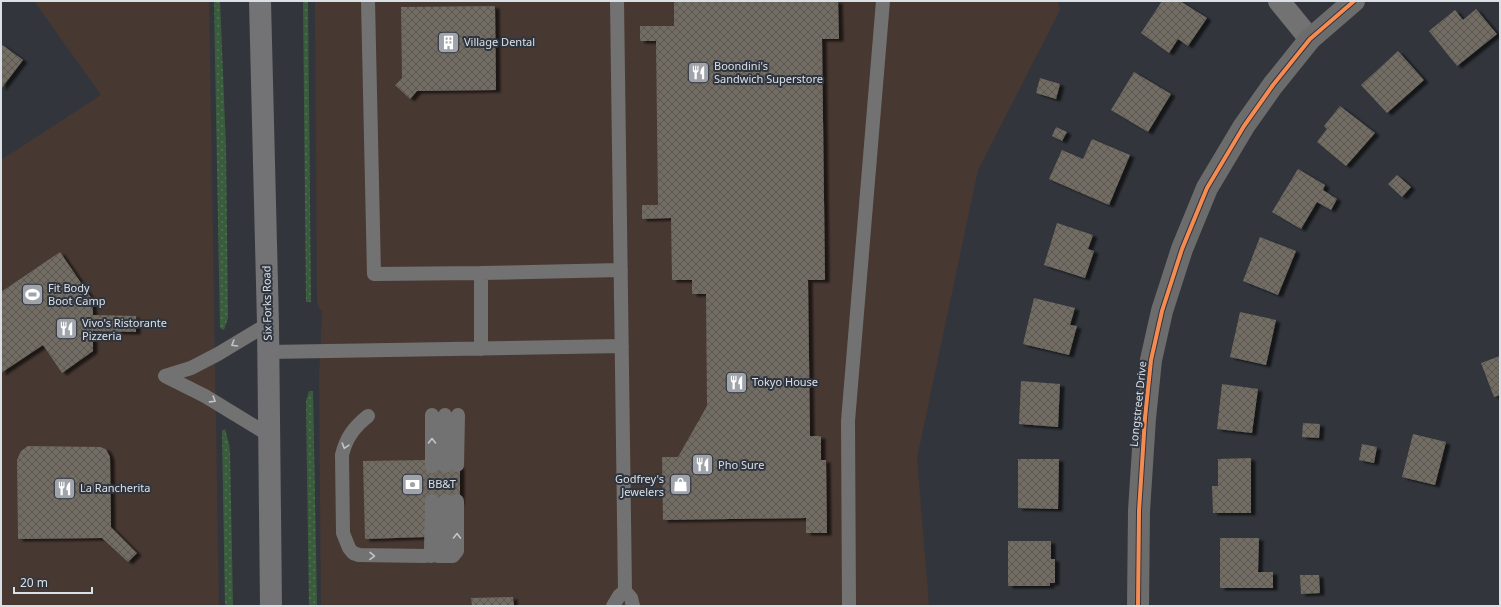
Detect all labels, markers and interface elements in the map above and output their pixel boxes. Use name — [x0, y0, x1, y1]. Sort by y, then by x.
building icon: Village Dental — [436, 29, 462, 55]
place label: Village Dental — [464, 34, 535, 49]
place label: Boondini's Sandwich Superstore — [714, 58, 823, 86]
restaurant icon: Boondini's Sandwich Superstore — [685, 59, 711, 85]
street label: Six Forks Road — [258, 265, 275, 341]
place label: Fit Body Boot Camp — [48, 280, 106, 308]
sports icon: Fit Body Boot Camp — [19, 281, 45, 307]
place label: Vivo's Ristorante Pizzeria — [82, 315, 167, 343]
restaurant icon: Vivo's Ristorante Pizzeria — [53, 316, 79, 342]
one-way arrow — [231, 339, 238, 347]
street label: Longstreet Drive — [1126, 360, 1149, 447]
restaurant icon: Tokyo House — [723, 369, 749, 395]
place label: Tokyo House — [752, 374, 818, 389]
one-way arrow — [209, 396, 216, 403]
one-way arrow — [428, 438, 436, 444]
one-way arrow — [341, 442, 350, 449]
restaurant icon: Pho Sure — [689, 452, 715, 478]
place label: Pho Sure — [718, 457, 764, 472]
bank icon: BB&T — [399, 471, 425, 497]
place label: Godfrey's Jewelers — [615, 471, 664, 499]
shop icon: Godfrey's Jewelers — [667, 472, 693, 498]
restaurant icon: La Rancherita — [51, 475, 77, 501]
place label: BB&T — [428, 476, 456, 491]
place label: La Rancherita — [80, 480, 150, 495]
one-way arrow — [453, 533, 461, 539]
one-way arrow — [369, 552, 375, 560]
scale bar — [14, 569, 92, 595]
text: 20 m — [20, 574, 48, 591]

